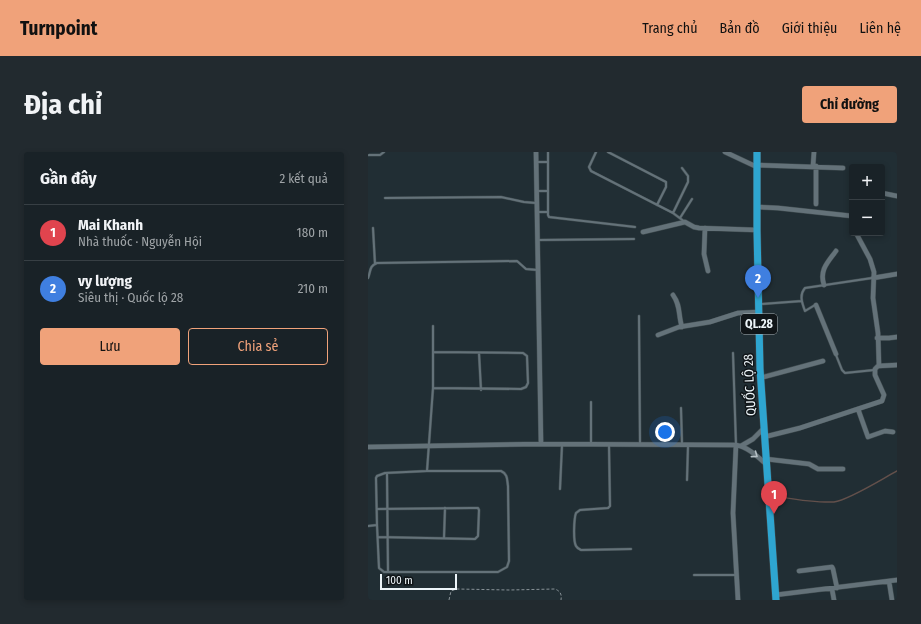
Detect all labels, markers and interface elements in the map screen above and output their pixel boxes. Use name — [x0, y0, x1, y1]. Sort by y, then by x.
text: Turnpoint — [20, 17, 97, 40]
text: Trang chủ — [642, 20, 698, 37]
text: Bản đồ — [720, 20, 760, 37]
text: Giới thiệu — [782, 20, 837, 37]
text: Liên hệ — [859, 20, 901, 37]
button: Chỉ đường — [802, 86, 897, 123]
text: Địa chỉ — [24, 88, 102, 121]
map controls — [849, 164, 885, 236]
button: + — [849, 164, 885, 200]
text: Gần đây — [40, 168, 97, 189]
text: 2 kết quả — [279, 171, 328, 186]
button: − — [849, 200, 885, 236]
text: Mai Khanh — [78, 216, 143, 234]
text: 1 — [50, 225, 56, 240]
text: 180 m — [297, 225, 328, 240]
text: Nhà thuốc · Nguyễn Hội — [78, 234, 202, 249]
pin: 2 — [745, 265, 771, 298]
text: vy lượng — [78, 272, 132, 290]
text: 2 — [50, 281, 56, 296]
text: 210 m — [298, 281, 328, 296]
text: Siêu thị · Quốc lộ 28 — [78, 290, 183, 305]
road number: QL.28 — [741, 314, 777, 334]
button: Lưu — [40, 328, 180, 365]
button: Chia sẻ — [188, 328, 328, 365]
street label: QUỐC LỘ 28 — [738, 353, 759, 417]
your location — [655, 422, 675, 442]
one-way arrow — [750, 450, 757, 457]
pin: 1 — [761, 481, 787, 514]
scale bar — [380, 572, 457, 591]
text: 100 m — [386, 574, 413, 587]

